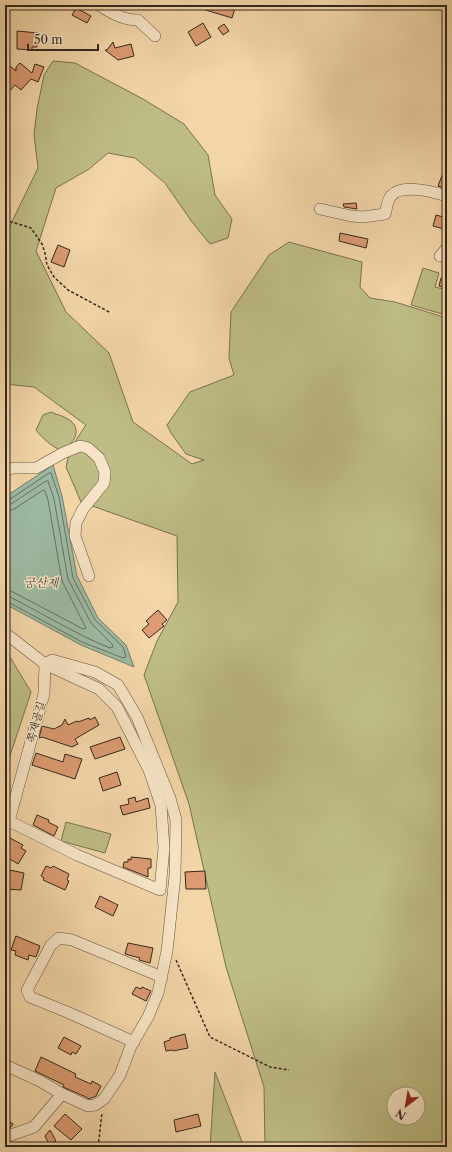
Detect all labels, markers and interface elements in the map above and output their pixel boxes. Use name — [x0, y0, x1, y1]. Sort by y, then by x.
scale bar — [28, 26, 98, 52]
text: 50 m — [34, 32, 63, 47]
water label: 궁산제 — [24, 575, 60, 590]
street label: 쪽재골길 — [24, 700, 48, 744]
north arrow — [386, 1086, 426, 1126]
text: N — [393, 1106, 409, 1123]

